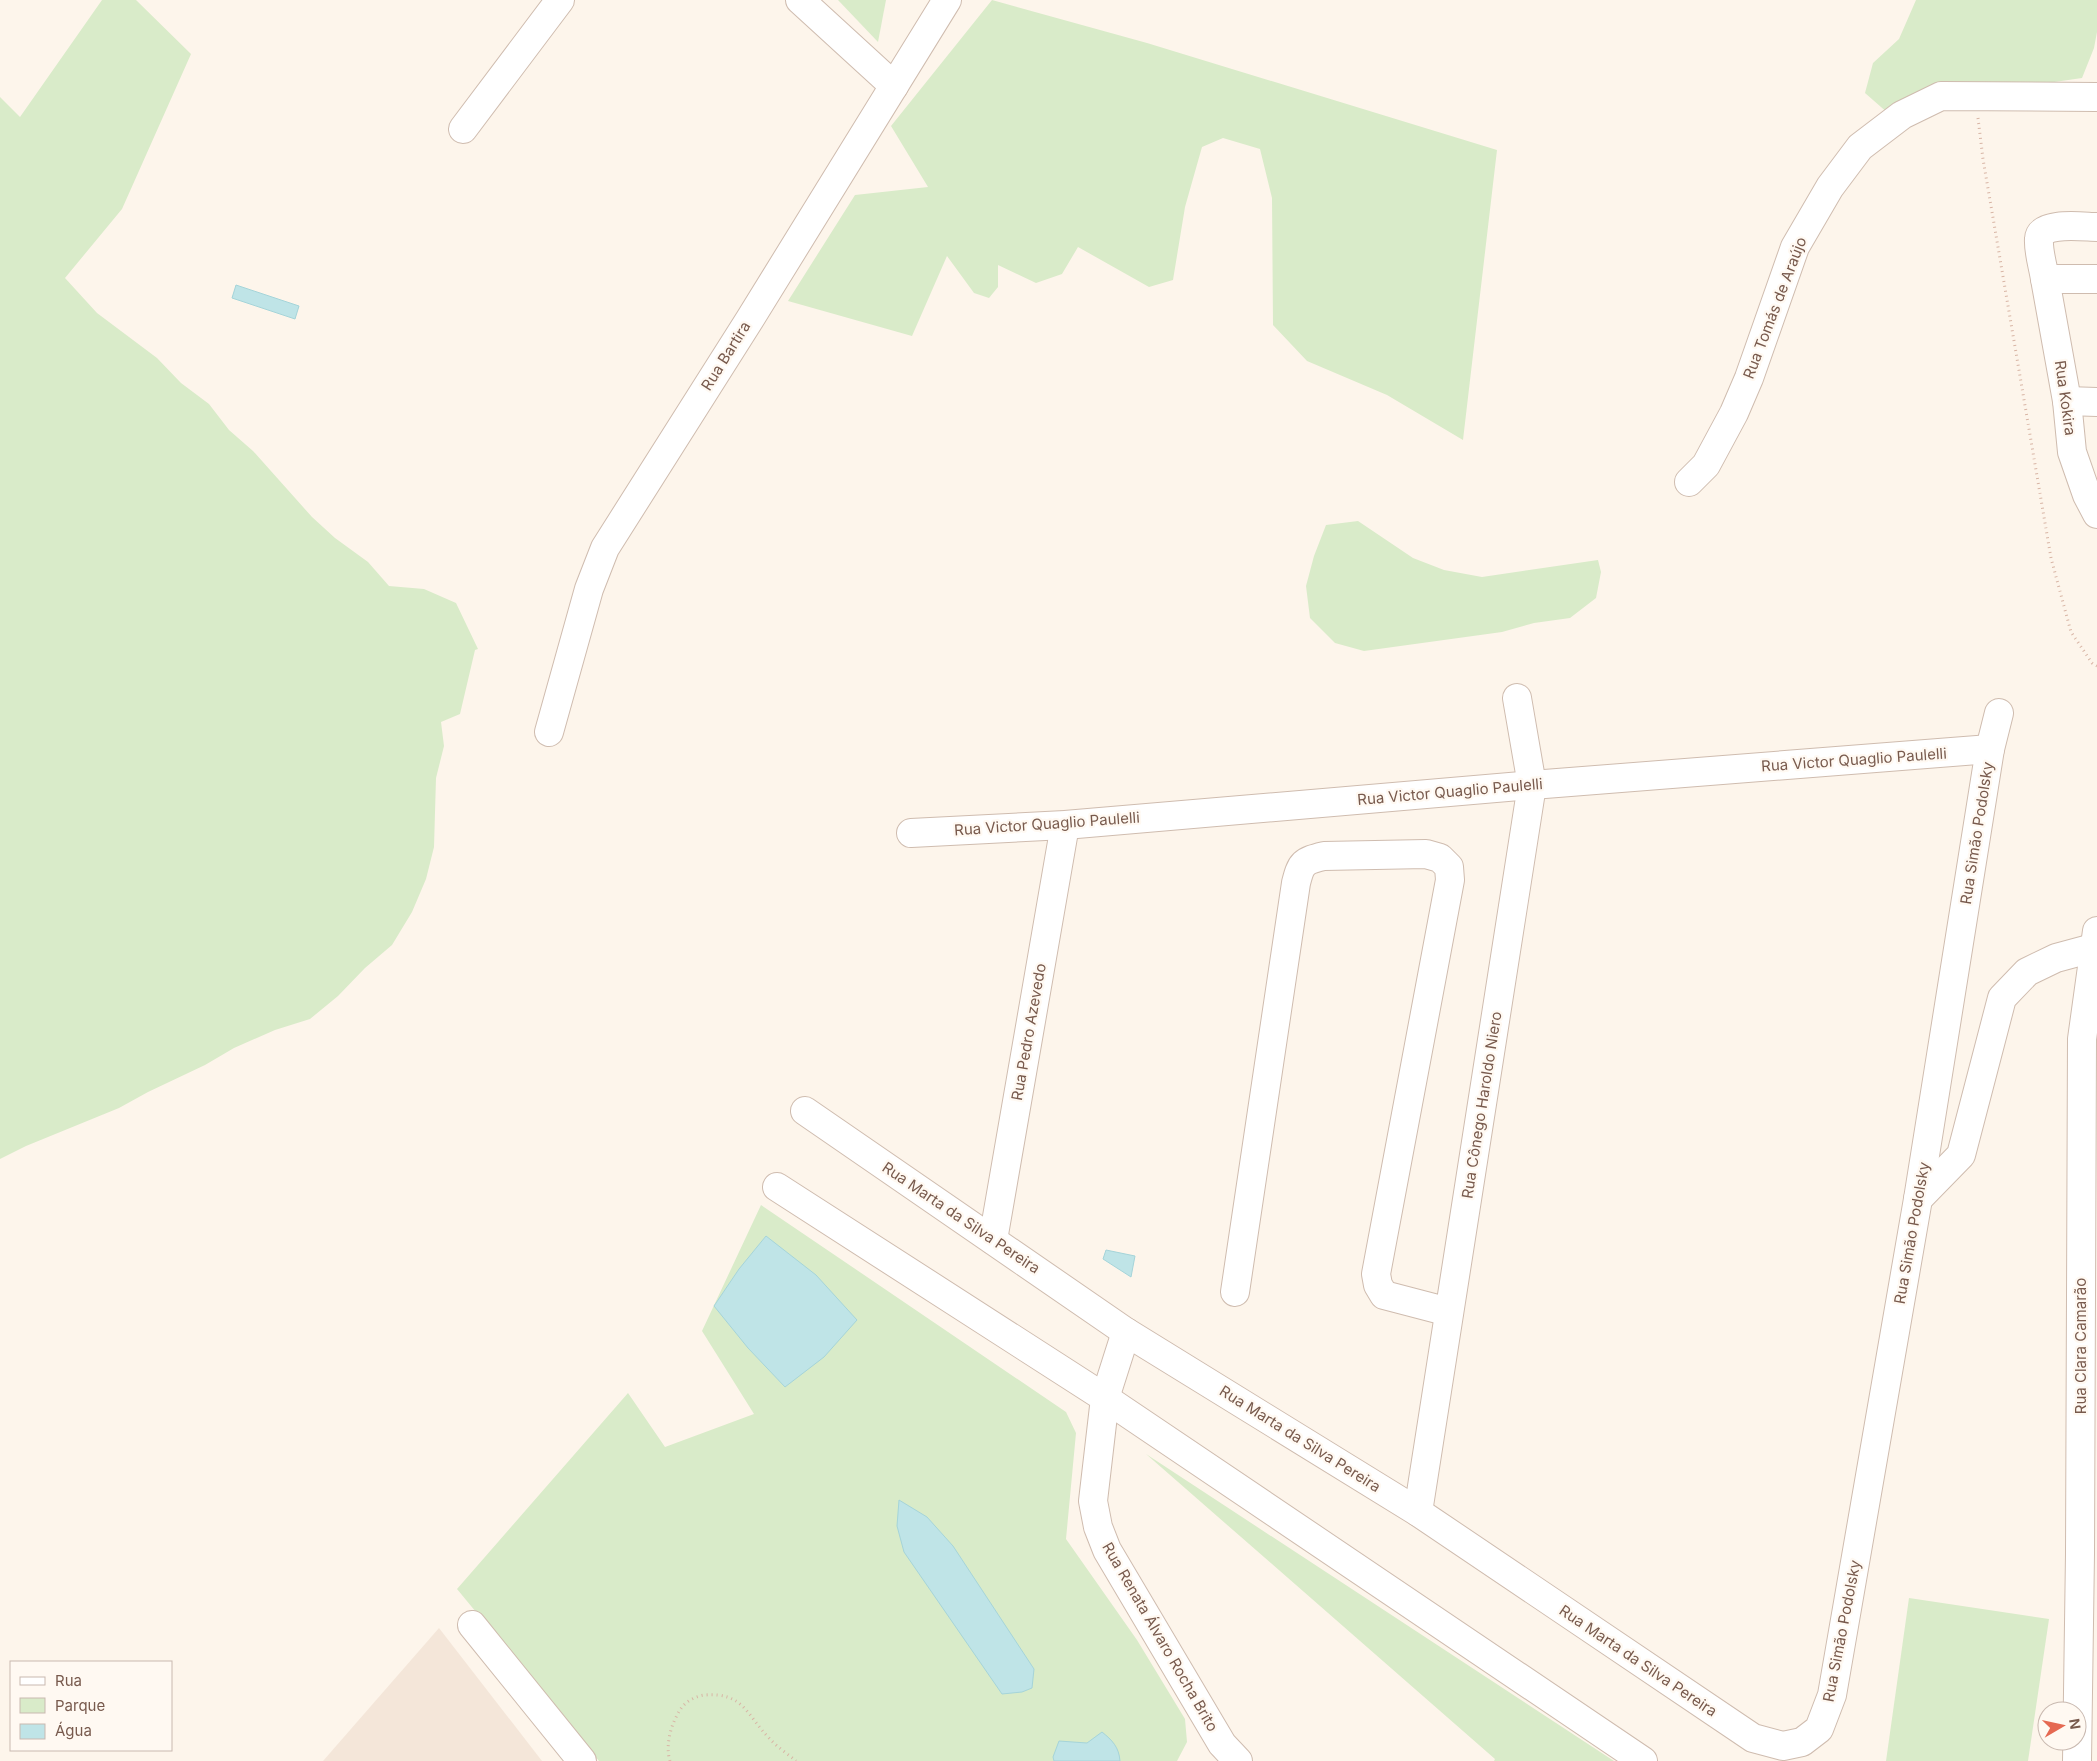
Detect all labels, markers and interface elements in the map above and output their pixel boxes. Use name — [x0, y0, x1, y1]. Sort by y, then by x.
street label: Rua Tomás de Araújo — [1739, 234, 1810, 381]
street label: Rua Bartira — [697, 318, 754, 394]
street label: Rua Kokira — [2051, 359, 2080, 437]
street label: Rua Victor Quaglio Paulelli — [1761, 744, 1947, 775]
street label: Rua Simão Podolsky — [1956, 760, 1997, 906]
street label: Rua Victor Quaglio Paulelli — [1357, 774, 1543, 809]
street label: Rua Victor Quaglio Paulelli — [954, 808, 1140, 839]
street label: Rua Pedro Azevedo — [1007, 962, 1050, 1102]
street label: Rua Cônego Haroldo Niero — [1457, 1010, 1506, 1200]
street label: Rua Marta da Silva Pereira — [879, 1158, 1044, 1278]
street label: Rua Simão Podolsky — [1890, 1160, 1933, 1306]
street label: Rua Clara Camarão — [2071, 1278, 2090, 1414]
street label: Rua Marta da Silva Pereira — [1216, 1381, 1384, 1496]
street label: Rua Renata Álvaro Rocha Brito — [1098, 1539, 1222, 1735]
street label: Rua Simão Podolsky — [1818, 1558, 1865, 1703]
street label: Rua Marta da Silva Pereira — [1556, 1601, 1721, 1721]
legend — [10, 1661, 172, 1751]
text: Rua — [55, 1671, 82, 1690]
text: Parque — [55, 1696, 105, 1715]
north arrow — [2037, 1701, 2087, 1751]
text: N — [2066, 1717, 2085, 1730]
text: Água — [55, 1721, 92, 1740]

